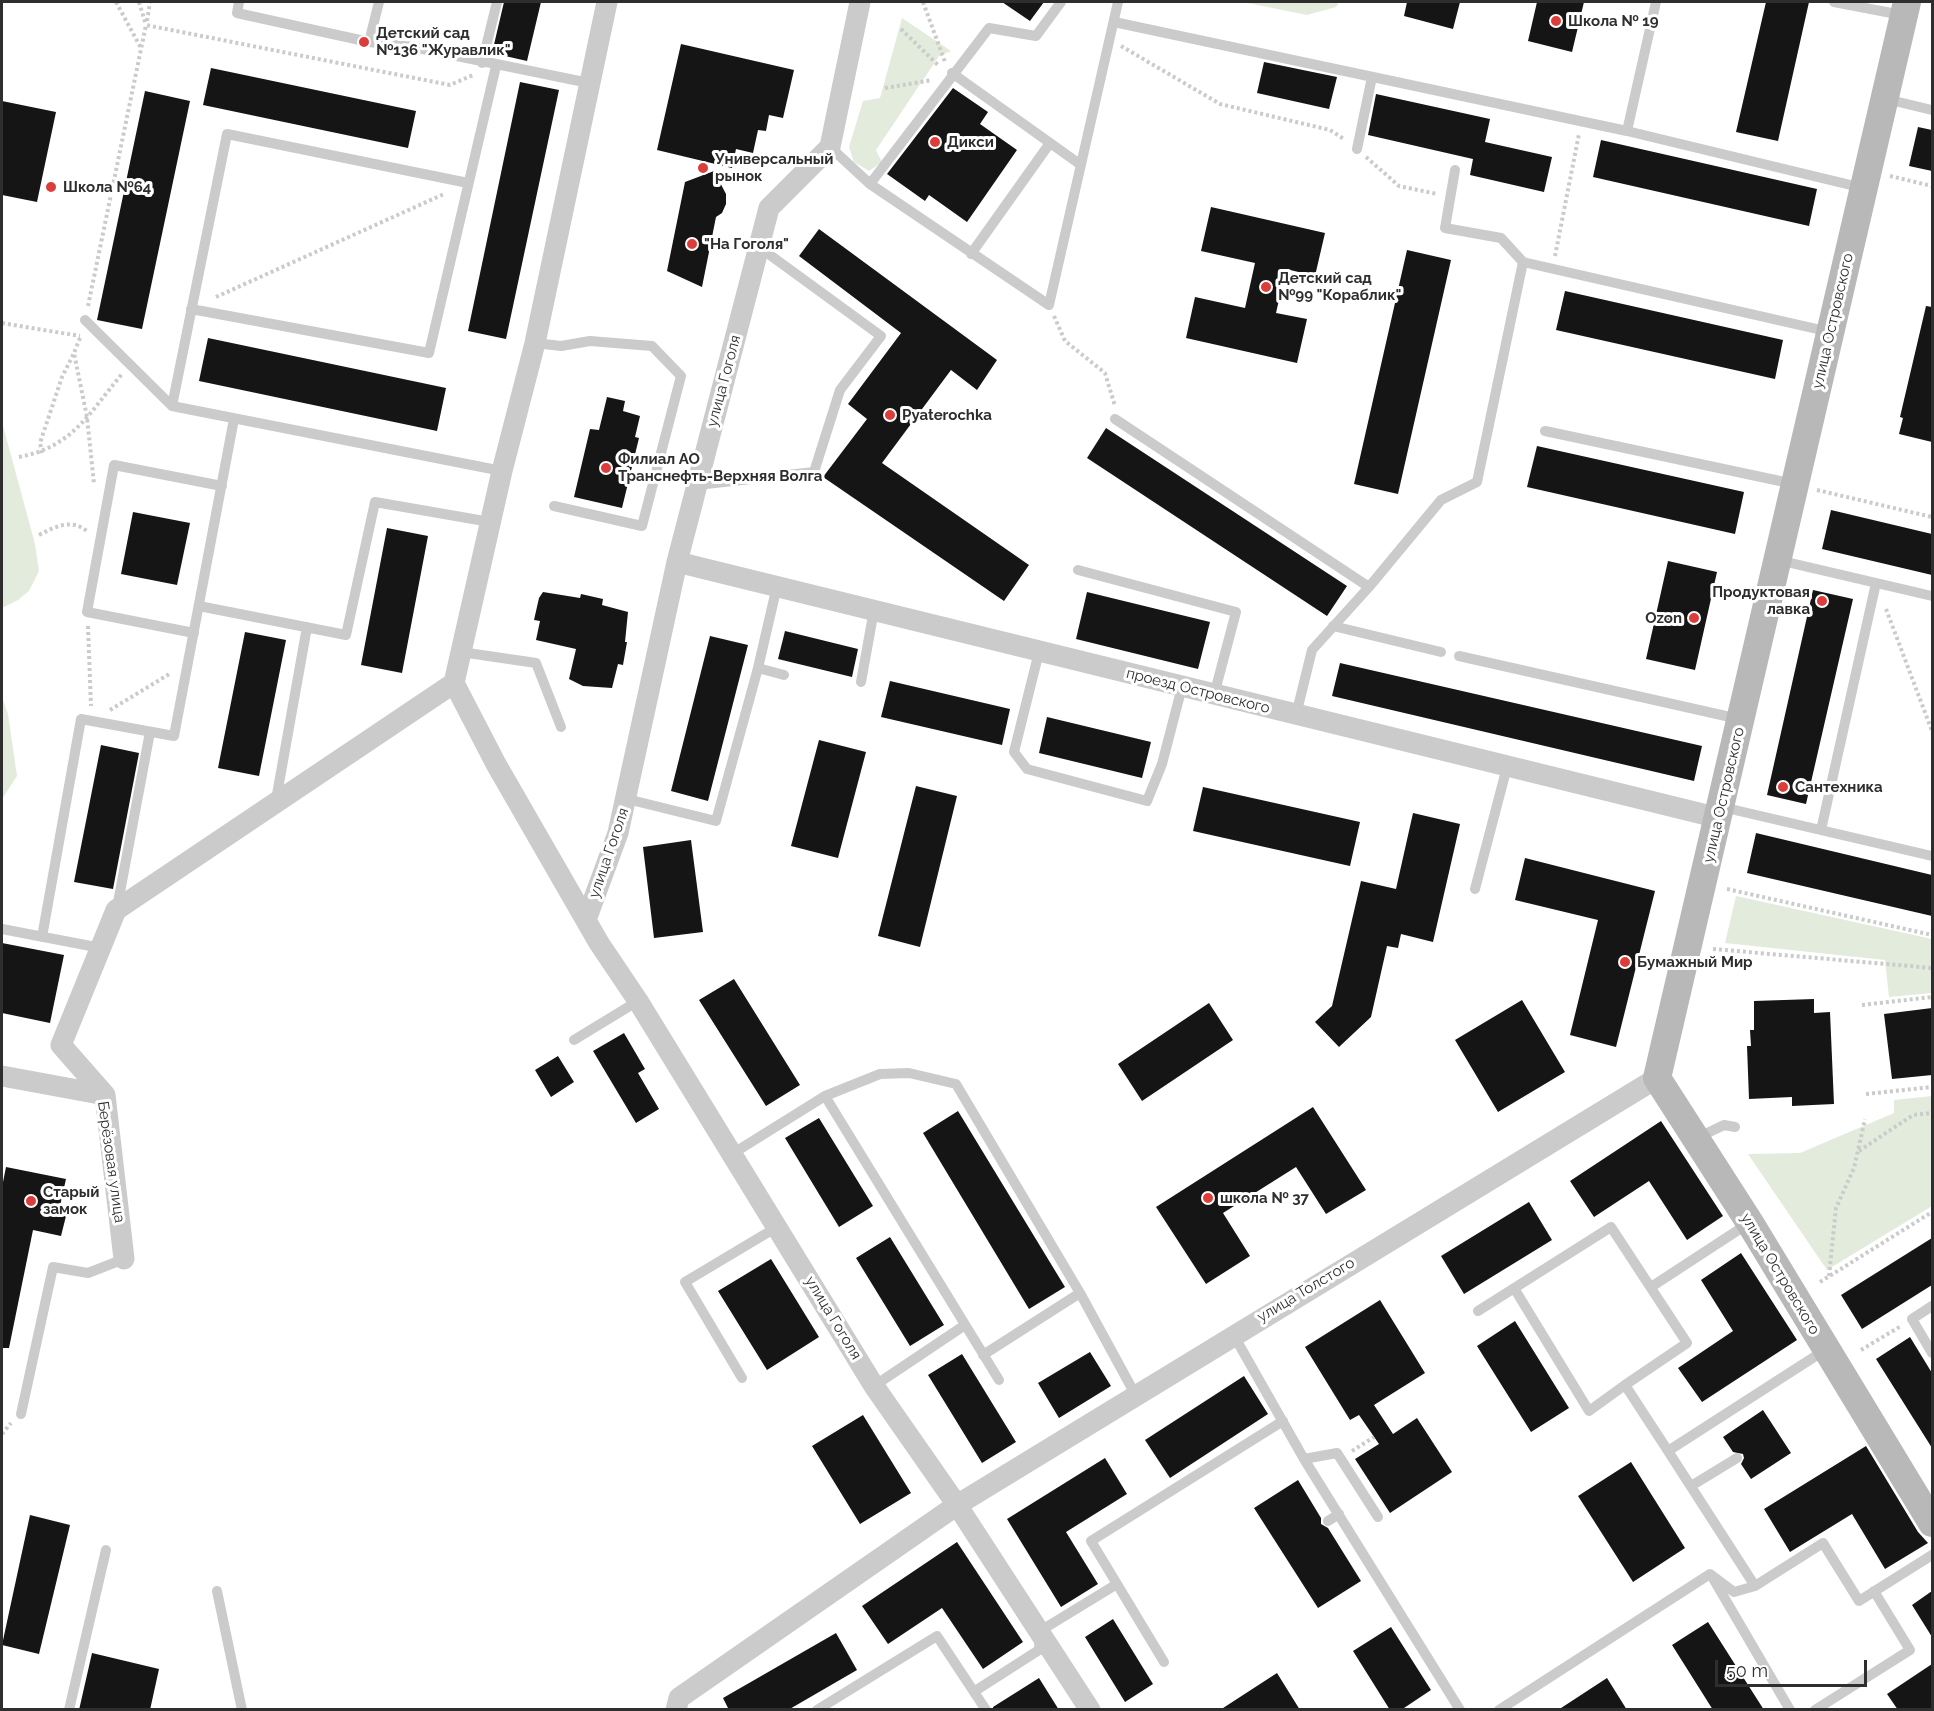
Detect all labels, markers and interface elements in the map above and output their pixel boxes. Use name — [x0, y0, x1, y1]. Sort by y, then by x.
place label: Школа № 19 — [1568, 12, 1658, 30]
marker: Школа № 19 — [1549, 14, 1563, 28]
place label: Детский сад №136 "Журавлик" — [376, 24, 511, 59]
marker: Детский сад №136 "Журавлик" — [357, 35, 371, 49]
place label: Дикси — [947, 133, 994, 151]
marker: Дикси — [928, 135, 942, 149]
place label: Универсальный рынок — [715, 150, 833, 185]
marker: Универсальный рынок — [696, 161, 710, 175]
place label: Школа №64 — [63, 178, 151, 196]
marker: Школа №64 — [44, 180, 58, 194]
place label: "На Гоголя" — [704, 235, 789, 253]
marker: "На Гоголя" — [685, 237, 699, 251]
street label: улица Островского — [1809, 251, 1857, 391]
place label: Детский сад №99 "Кораблик" — [1278, 269, 1401, 304]
marker: Детский сад №99 "Кораблик" — [1259, 280, 1273, 294]
street label: улица Гоголя — [703, 333, 745, 429]
place label: Pyaterochka — [902, 406, 992, 424]
marker: Pyaterochka — [883, 408, 897, 422]
place label: Филиал АО Транснефть-Верхняя Волга — [618, 450, 822, 485]
marker: Филиал АО Транснефть-Верхняя Волга — [599, 461, 613, 475]
place label: Продуктовая лавка — [1712, 583, 1810, 618]
marker: Продуктовая лавка — [1815, 594, 1829, 608]
place label: Ozon — [1645, 609, 1682, 627]
marker: Ozon — [1687, 611, 1701, 625]
street label: проезд Островского — [1124, 664, 1272, 718]
street label: улица Островского — [1700, 725, 1748, 865]
place label: Сантехника — [1795, 778, 1883, 796]
marker: Сантехника — [1776, 780, 1790, 794]
street label: улица Гоголя — [585, 806, 633, 900]
place label: Бумажный Мир — [1637, 953, 1753, 971]
marker: Бумажный Мир — [1618, 955, 1632, 969]
street label: Берёзовая улица — [94, 1100, 128, 1224]
place label: Старый замок — [43, 1183, 99, 1218]
place label: школа № 37 — [1220, 1189, 1309, 1207]
marker: школа № 37 — [1201, 1191, 1215, 1205]
marker: Старый замок — [24, 1194, 38, 1208]
street label: улица Островского — [1737, 1210, 1823, 1338]
street label: улица Толстого — [1254, 1254, 1358, 1326]
street label: улица Гоголя — [801, 1273, 865, 1363]
scale bar — [1718, 1648, 1870, 1686]
text: 50 m — [1726, 1660, 1768, 1681]

